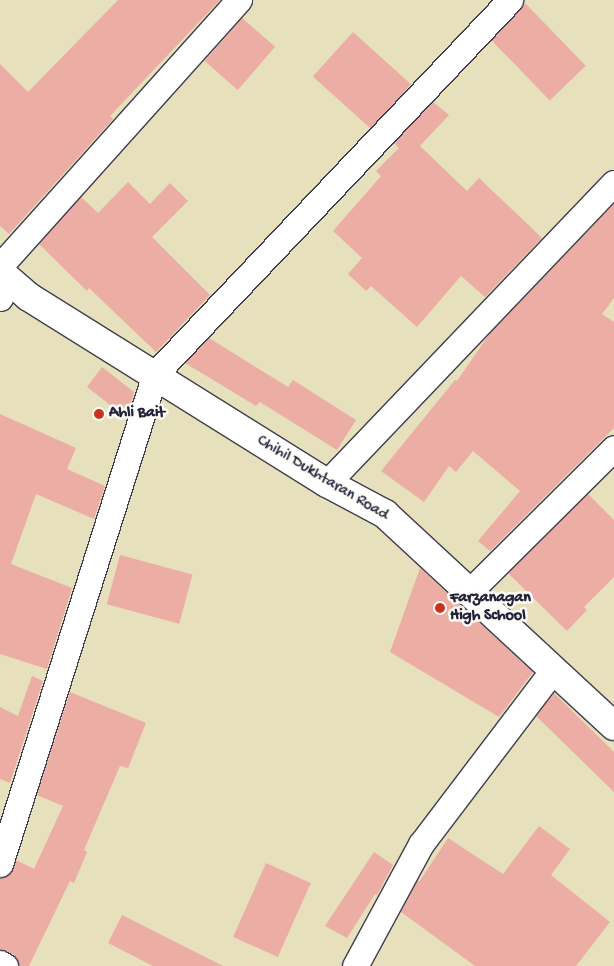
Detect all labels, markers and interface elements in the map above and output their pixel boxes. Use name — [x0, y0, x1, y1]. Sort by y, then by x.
place label: Ahli Bait — [109, 404, 165, 424]
marker: Ahli Bait — [93, 408, 105, 420]
street label: Chihil Dukhtaran Road — [253, 432, 391, 526]
place label: Farzanagan High School — [450, 589, 531, 627]
marker: Farzanagan High School — [434, 602, 446, 614]

